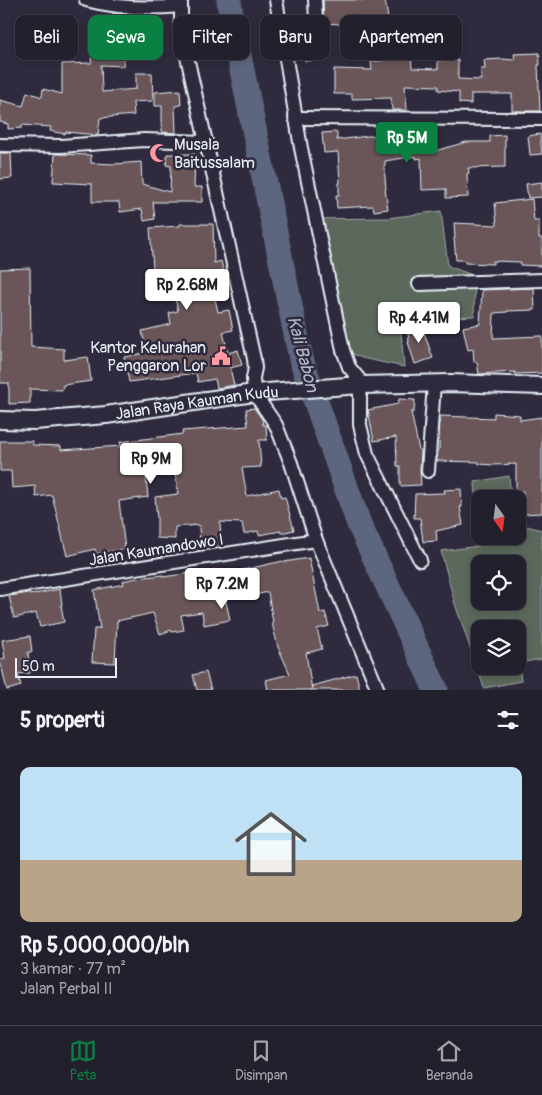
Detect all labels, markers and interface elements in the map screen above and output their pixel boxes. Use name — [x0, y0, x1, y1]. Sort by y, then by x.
chip: Beli — [15, 15, 78, 60]
chip: Sewa — [88, 15, 163, 60]
chip: Filter — [173, 15, 250, 60]
chip: Baru — [260, 15, 330, 60]
chip: Apartemen — [340, 15, 462, 60]
pin: Rp 5M — [372, 121, 442, 164]
text: Rp 5M — [387, 128, 427, 148]
place label: Musala Baitussalam — [174, 135, 255, 173]
mosque icon: Musala Baitussalam — [148, 142, 170, 164]
pin: Rp 2.68M — [135, 268, 239, 311]
text: Rp 2.68M — [156, 275, 218, 295]
pin: Rp 4.41M — [367, 302, 471, 344]
text: Rp 4.41M — [389, 308, 449, 328]
water label: Kali Babon — [281, 314, 324, 395]
place label: Kantor Kelurahan Penggaron Lor — [90, 338, 206, 376]
public building icon: Kantor Kelurahan Penggaron Lor — [210, 345, 232, 367]
street label: Jalan Raya Kauman Kudu — [114, 382, 279, 424]
pin: Rp 9M — [116, 442, 186, 485]
text: Rp 9M — [131, 449, 171, 469]
north arrow — [471, 490, 526, 545]
map controls — [471, 490, 526, 675]
street label: Jalan Kaumandowo I — [87, 529, 225, 571]
button: locate — [471, 555, 526, 610]
pin: Rp 7.2M — [176, 568, 268, 610]
text: Rp 7.2M — [196, 574, 248, 594]
button: layers — [471, 620, 526, 675]
scale bar — [15, 655, 118, 678]
text: 50 m — [22, 658, 55, 675]
icon: filters — [494, 706, 522, 734]
text: 5 properti — [20, 707, 104, 734]
icon: home — [226, 799, 316, 889]
text: Rp 5,000,000/bln — [20, 932, 189, 959]
text: 3 kamar · 77 m² — [20, 959, 126, 979]
text: Jalan Perbal II — [20, 979, 112, 999]
tab: Peta — [69, 1037, 97, 1084]
tab: Disimpan — [235, 1037, 288, 1084]
tab: Beranda — [426, 1037, 473, 1084]

